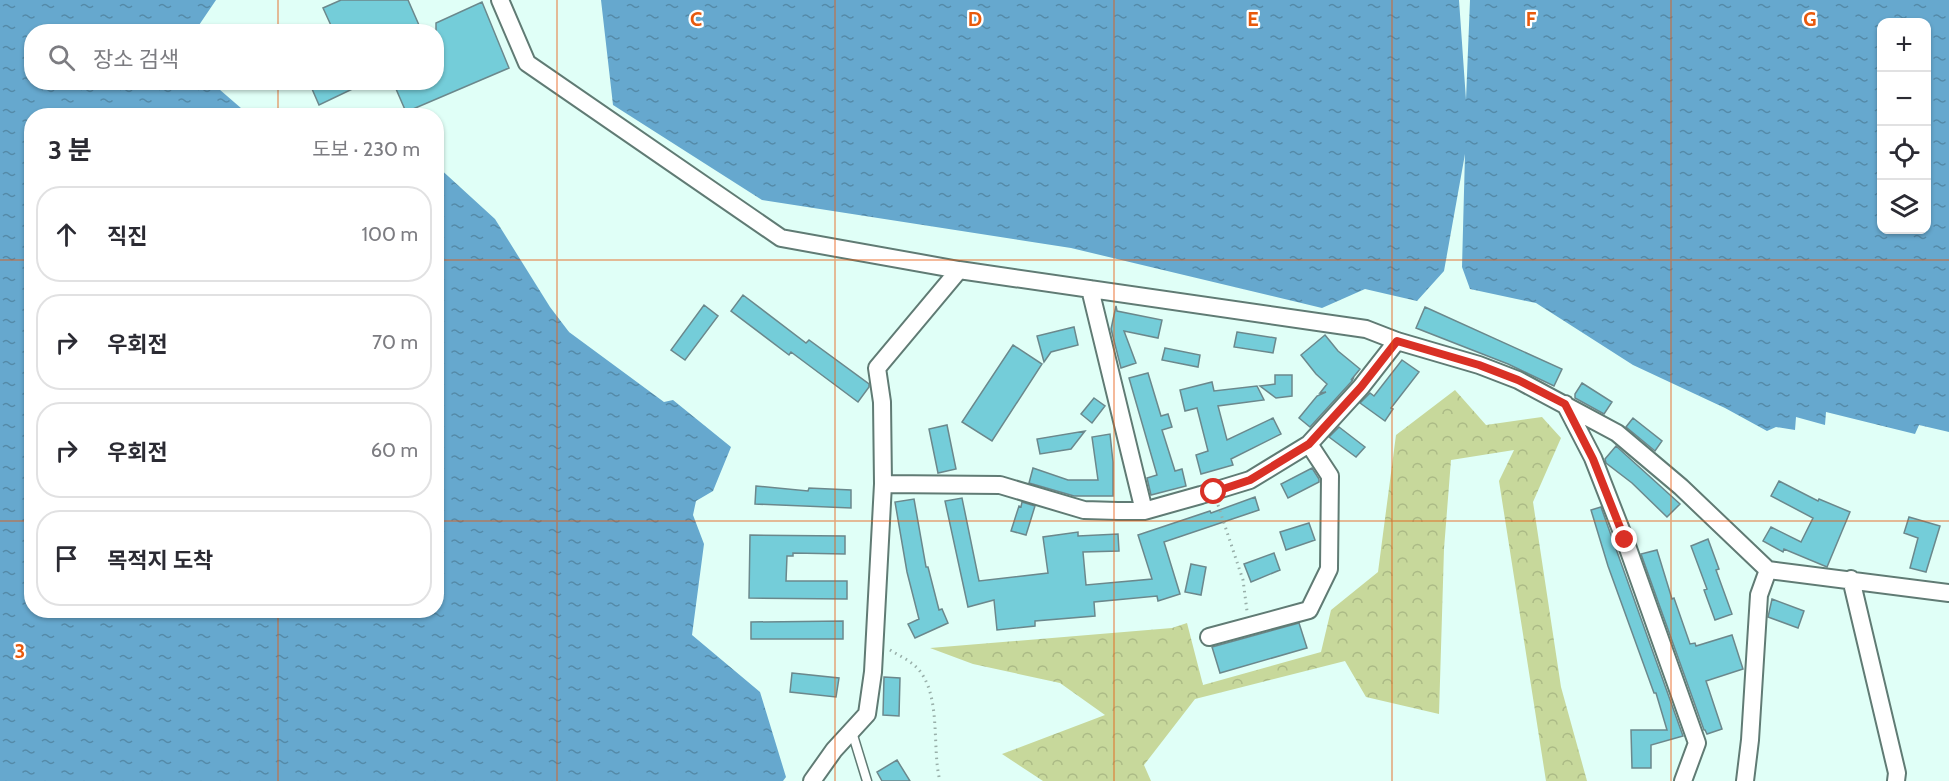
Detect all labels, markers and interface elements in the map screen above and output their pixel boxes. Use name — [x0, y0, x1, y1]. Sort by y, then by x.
text: C — [690, 7, 702, 31]
text: D — [968, 7, 982, 31]
text: E — [1247, 7, 1259, 31]
text: F — [1526, 7, 1537, 31]
text: G — [1803, 7, 1817, 31]
map controls — [1877, 18, 1931, 234]
button: + — [1877, 18, 1931, 72]
search box — [24, 24, 444, 90]
icon: search — [45, 41, 78, 74]
text: 장소 검색 — [93, 46, 179, 73]
button: − — [1877, 72, 1931, 126]
button: locate — [1877, 126, 1931, 180]
text: 3 분 — [48, 134, 92, 166]
text: 도보 · 230 m — [312, 137, 420, 161]
button: layers — [1877, 180, 1931, 234]
icon: ahead — [50, 218, 83, 251]
text: 100 m — [362, 222, 418, 246]
text: 직진 — [107, 223, 147, 250]
icon: right — [50, 326, 83, 359]
text: 70 m — [372, 330, 418, 354]
text: 우회전 — [107, 331, 168, 358]
icon: right — [50, 434, 83, 467]
text: 60 m — [371, 438, 418, 462]
text: 우회전 — [107, 439, 168, 466]
route start — [1200, 478, 1226, 504]
route end — [1611, 526, 1637, 552]
icon: arrive — [50, 542, 83, 575]
text: 목적지 도착 — [107, 547, 213, 574]
text: 3 — [15, 639, 25, 663]

